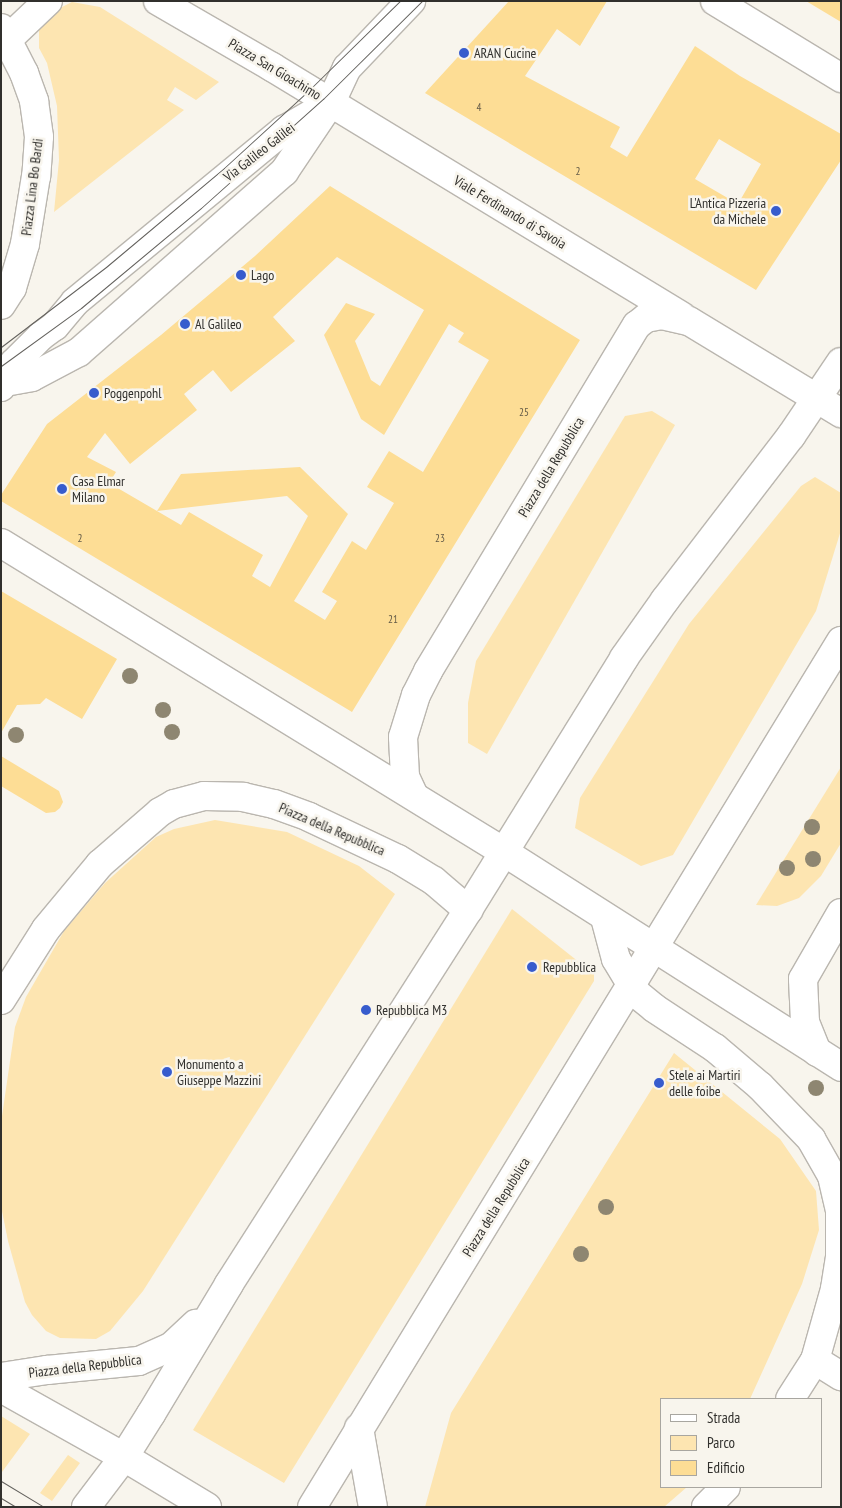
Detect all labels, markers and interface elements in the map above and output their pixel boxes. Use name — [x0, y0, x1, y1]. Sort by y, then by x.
street label: Piazza San Gioachimo — [226, 35, 324, 103]
place label: ARAN Cucine — [474, 45, 536, 61]
marker: ARAN Cucine — [458, 47, 470, 59]
house number: 4 — [477, 100, 481, 114]
street label: Via Galileo Galilei — [220, 119, 298, 185]
street label: Piazza Lina Bo Bardi — [18, 137, 46, 237]
house number: 2 — [576, 164, 580, 178]
street label: Viale Ferdinando di Savoia — [451, 172, 569, 252]
place label: L'Antica Pizzeria da Michele — [690, 195, 766, 228]
marker: L'Antica Pizzeria da Michele — [770, 205, 782, 217]
place label: Lago — [251, 267, 274, 283]
marker: Lago — [235, 269, 247, 281]
place label: Al Galileo — [195, 316, 242, 332]
marker: Al Galileo — [179, 318, 191, 330]
place label: Poggenpohl — [104, 385, 162, 401]
marker: Poggenpohl — [88, 387, 100, 399]
house number: 25 — [519, 405, 529, 419]
street label: Piazza della Repubblica — [515, 414, 587, 520]
place label: Casa Elmar Milano — [72, 473, 125, 506]
marker: Casa Elmar Milano — [56, 483, 68, 495]
house number: 2 — [78, 531, 82, 545]
house number: 23 — [435, 531, 445, 545]
house number: 21 — [388, 612, 398, 626]
street label: Piazza della Repubblica — [276, 799, 388, 859]
place label: Repubblica — [543, 959, 596, 975]
marker: Repubblica — [525, 960, 539, 974]
place label: Repubblica M3 — [376, 1002, 447, 1018]
marker: Repubblica M3 — [360, 1004, 372, 1016]
place label: Monumento a Giuseppe Mazzini — [177, 1056, 261, 1088]
marker: Monumento a Giuseppe Mazzini — [161, 1066, 173, 1078]
place label: Stele ai Martiri delle foibe — [669, 1067, 741, 1100]
marker: Stele ai Martiri delle foibe — [653, 1077, 665, 1089]
street label: Piazza della Repubblica — [459, 1154, 533, 1260]
street label: Piazza della Repubblica — [28, 1351, 142, 1381]
legend — [660, 1398, 822, 1488]
text: Strada — [707, 1408, 740, 1427]
text: Parco — [707, 1433, 735, 1452]
text: Edificio — [707, 1458, 745, 1477]

